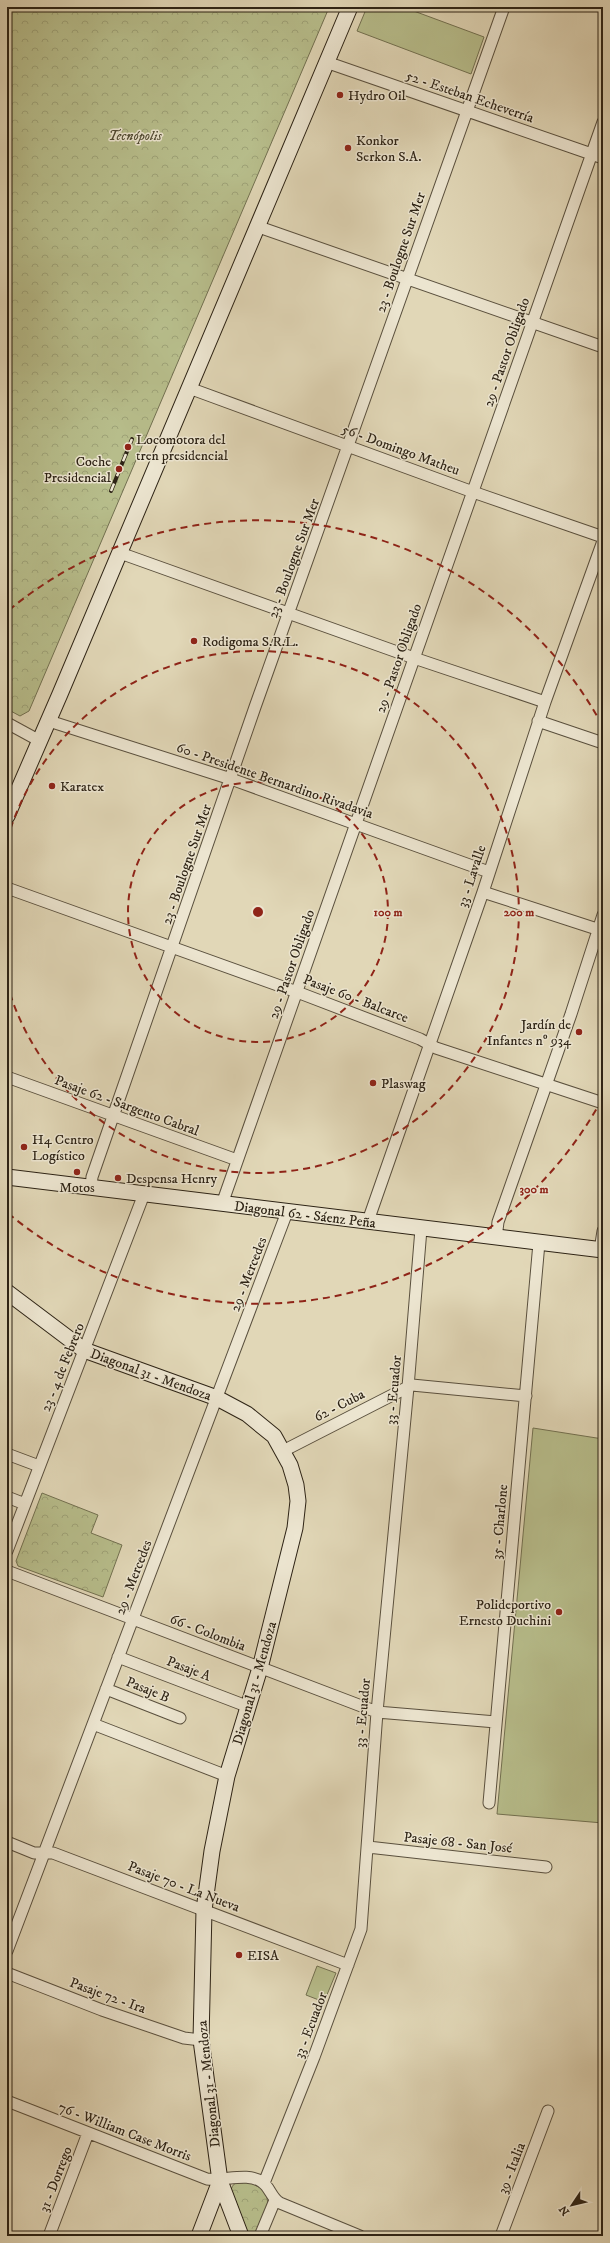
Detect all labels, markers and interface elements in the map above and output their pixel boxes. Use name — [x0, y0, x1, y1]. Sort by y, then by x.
street label: 52 - Esteban Echeverría — [403, 67, 536, 127]
place label: Hydro Oil — [348, 87, 407, 105]
marker: Hydro Oil — [335, 90, 345, 100]
park label: Tecnópolis — [108, 127, 162, 145]
place label: Konkor Serkon S.A. — [356, 132, 422, 166]
marker: Konkor Serkon S.A. — [343, 143, 353, 153]
street label: 23 - Boulogne Sur Mer — [372, 189, 430, 315]
street label: 29 - Pastor Obligado — [480, 295, 534, 409]
street label: 56 - Domingo Matheu — [339, 420, 462, 480]
place label: Locomotora del tren presidencial — [136, 431, 229, 465]
marker: Locomotora del tren presidencial — [123, 442, 133, 452]
place label: Coche Presidencial — [44, 453, 112, 487]
marker: Coche Presidencial — [114, 464, 124, 474]
street label: 23 - Boulogne Sur Mer — [264, 495, 324, 621]
street label: 29 - Pastor Obligado — [372, 601, 426, 715]
place label: Rodigoma S.R.L. — [202, 633, 298, 651]
marker: Rodigoma S.R.L. — [189, 636, 199, 646]
street label: 60 - Presidente Bernardino Rivadavia — [174, 739, 375, 823]
place label: Karatex — [60, 778, 104, 796]
marker: Karatex — [47, 781, 57, 791]
street label: 23 - Boulogne Sur Mer — [158, 801, 216, 927]
street label: 33 - Lavalle — [453, 843, 491, 910]
centre of rings — [251, 905, 265, 919]
text: 100 m — [374, 905, 402, 920]
text: 200 m — [504, 905, 534, 920]
street label: 29 - Pastor Obligado — [265, 907, 319, 1021]
street label: Pasaje 60 - Balcarce — [300, 971, 411, 1027]
place label: Jardín de Infantes nº 934 — [487, 1016, 572, 1050]
marker: Jardín de Infantes nº 934 — [574, 1027, 584, 1037]
street label: Pasaje 62 - Sargento Cabral — [52, 1071, 202, 1141]
place label: Plaswag — [381, 1075, 426, 1093]
marker: Plaswag — [368, 1078, 378, 1088]
place label: H4 Centro Logístico — [32, 1131, 94, 1165]
marker: H4 Centro Logístico — [19, 1142, 29, 1152]
marker: Motos — [72, 1167, 82, 1177]
place label: Despensa Henry — [126, 1170, 218, 1188]
marker: Despensa Henry — [113, 1173, 123, 1183]
place label: Motos — [59, 1179, 95, 1197]
text: 300 m — [520, 1182, 548, 1197]
street label: Diagonal 62 - Sáenz Peña — [233, 1197, 377, 1233]
street label: 29 - Mercedes — [226, 1234, 271, 1314]
street label: 23 - 4 de Febrero — [37, 1320, 89, 1414]
street label: Diagonal 31 - Mendoza — [88, 1345, 214, 1405]
street label: 33 - Ecuador — [382, 1354, 406, 1426]
street label: 62 - Cuba — [311, 1385, 368, 1426]
street label: 35 - Charlone — [488, 1483, 512, 1561]
street label: 29 - Mercedes — [111, 1537, 156, 1617]
place label: Polideportivo Ernesto Duchini — [459, 1596, 551, 1630]
marker: Polideportivo Ernesto Duchini — [554, 1607, 564, 1617]
street label: 66 - Colombia — [167, 1610, 248, 1656]
street label: Diagonal 31 - Mendoza — [229, 1619, 281, 1747]
street label: Pasaje A — [164, 1652, 214, 1686]
street label: Pasaje B — [123, 1673, 172, 1707]
street label: 33 - Ecuador — [351, 1677, 375, 1749]
street label: Pasaje 68 - San José — [403, 1828, 513, 1858]
street label: Pasaje 70 - La Nueva — [125, 1857, 242, 1917]
place label: EISA — [247, 1947, 280, 1965]
marker: EISA — [234, 1950, 244, 1960]
street label: Pasaje 72 - Ira — [67, 1974, 148, 2018]
street label: 33 - Ecuador — [290, 1989, 332, 2061]
street label: Diagonal 31 - Mendoza — [193, 2019, 225, 2148]
street label: 76 - William Case Morris — [56, 2098, 194, 2166]
street label: 39 - Italia — [494, 2140, 530, 2197]
street label: 31 - Dorrego — [35, 2144, 77, 2215]
north arrow — [552, 2185, 592, 2225]
text: N — [556, 2202, 573, 2218]

